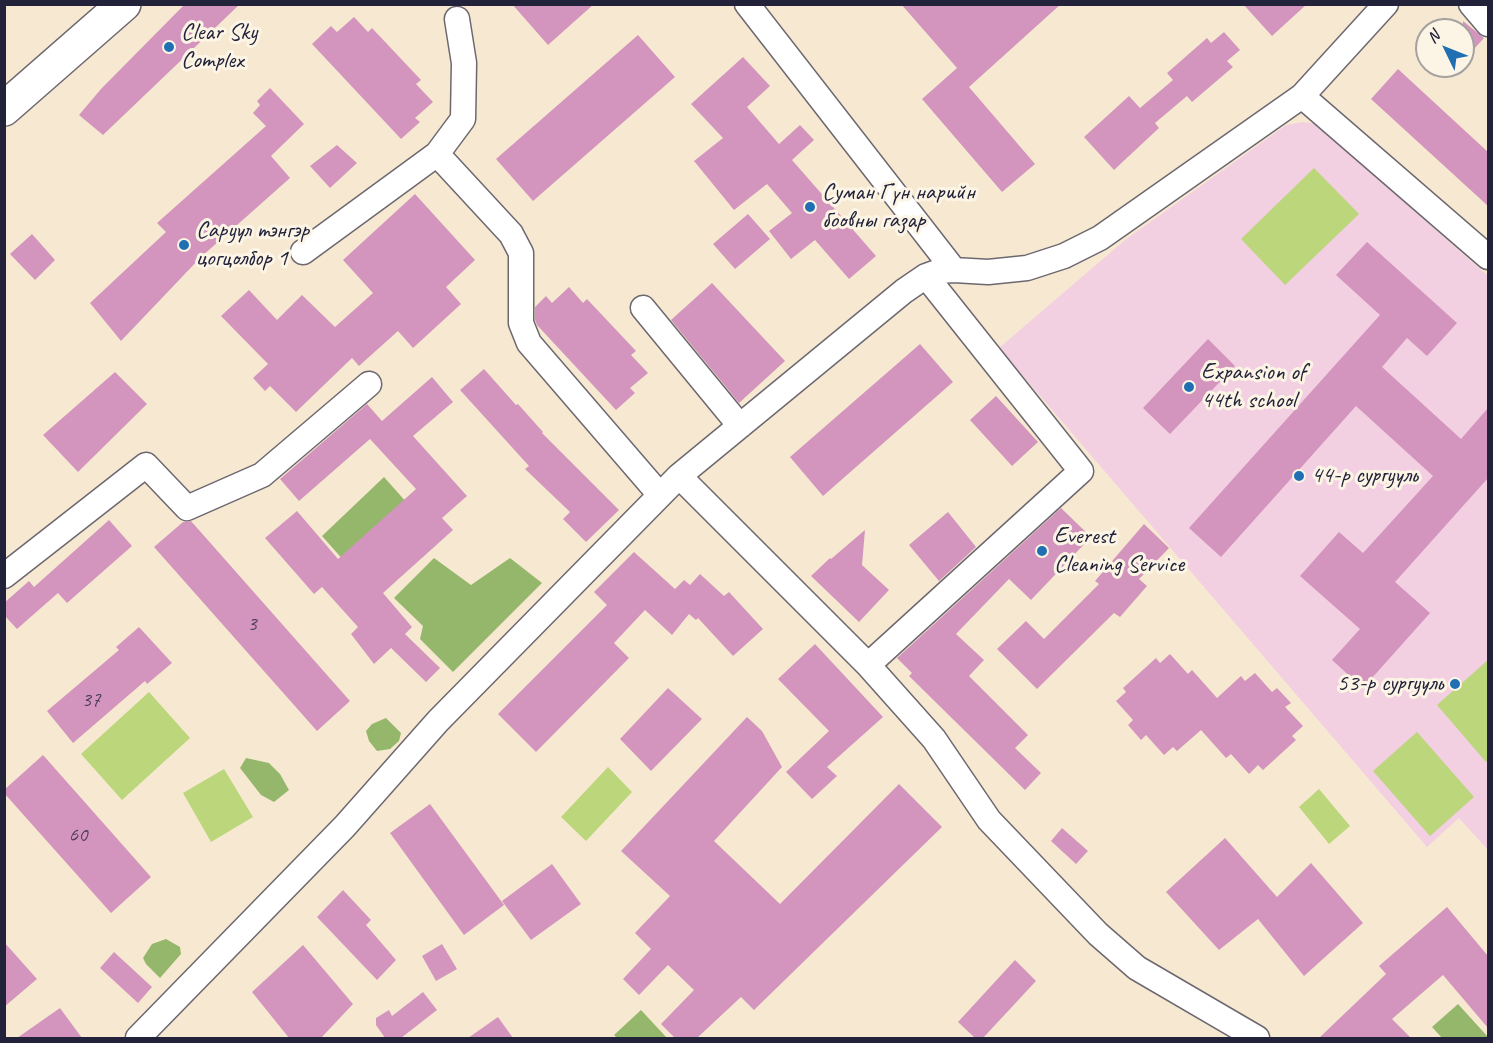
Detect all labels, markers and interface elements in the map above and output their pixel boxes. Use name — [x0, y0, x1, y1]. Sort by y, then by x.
north arrow — [1415, 18, 1475, 78]
place label: Clear Sky Complex — [181, 19, 257, 75]
text: N — [1423, 27, 1444, 48]
marker: Clear Sky Complex — [162, 40, 176, 54]
place label: Суман Гүн нарийн боовны газар — [822, 179, 975, 235]
marker: Суман Гүн нарийн боовны газар — [803, 200, 817, 214]
place label: Саруул тэнгэр цогцолбор 1 — [196, 217, 309, 273]
marker: Саруул тэнгэр цогцолбор 1 — [177, 238, 191, 252]
place label: Expansion of 44th school — [1201, 359, 1306, 415]
marker: Expansion of 44th school — [1182, 380, 1196, 394]
place label: 44-р сургууль — [1311, 462, 1417, 490]
marker: 44-р сургууль — [1292, 469, 1306, 483]
place label: Everest Cleaning Service — [1054, 523, 1184, 579]
marker: Everest Cleaning Service — [1035, 544, 1049, 558]
house number: 3 — [247, 611, 257, 637]
place label: 53-р сургууль — [1337, 670, 1443, 698]
marker: 53-р сургууль — [1448, 677, 1462, 691]
house number: 37 — [82, 687, 100, 713]
house number: 60 — [69, 822, 87, 848]

